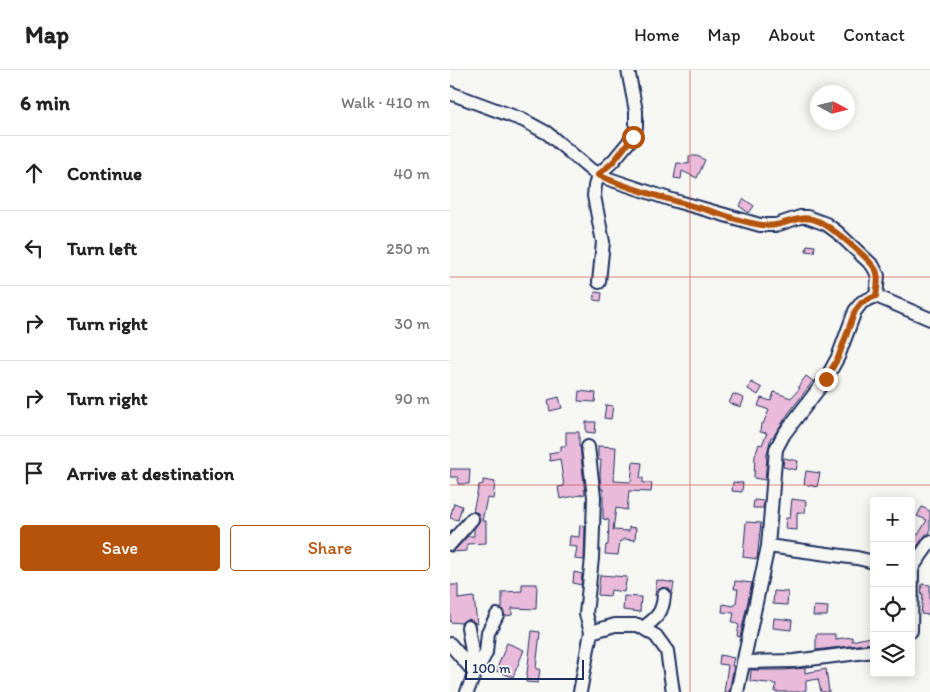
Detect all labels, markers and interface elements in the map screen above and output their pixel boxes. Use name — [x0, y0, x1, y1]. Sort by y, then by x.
text: Map — [25, 20, 69, 49]
text: Home — [634, 24, 680, 46]
text: Map — [708, 24, 741, 46]
text: About — [769, 24, 815, 46]
text: Contact — [843, 24, 905, 46]
north arrow — [810, 85, 855, 130]
text: 6 min — [20, 90, 70, 115]
text: Walk · 410 m — [341, 93, 430, 112]
route start — [622, 126, 645, 149]
icon: ahead — [20, 159, 48, 187]
text: Continue — [67, 162, 142, 185]
text: 40 m — [393, 164, 430, 183]
icon: left — [20, 234, 48, 262]
text: Turn left — [67, 237, 137, 260]
text: 250 m — [386, 239, 430, 258]
icon: right — [20, 309, 48, 337]
text: Turn right — [67, 312, 148, 335]
text: 30 m — [394, 314, 430, 333]
route end — [815, 368, 838, 391]
icon: right — [20, 384, 48, 412]
text: Turn right — [67, 387, 148, 410]
text: 90 m — [395, 389, 430, 408]
icon: arrive — [20, 459, 48, 487]
text: Arrive at destination — [67, 462, 234, 485]
map controls — [870, 497, 915, 677]
button: + — [870, 497, 915, 542]
button: Save — [20, 525, 220, 571]
button: Share — [230, 525, 430, 571]
button: − — [870, 542, 915, 587]
button: locate — [870, 587, 915, 632]
button: layers — [870, 632, 915, 677]
scale bar — [465, 657, 584, 680]
text: 100 m — [472, 660, 511, 677]

